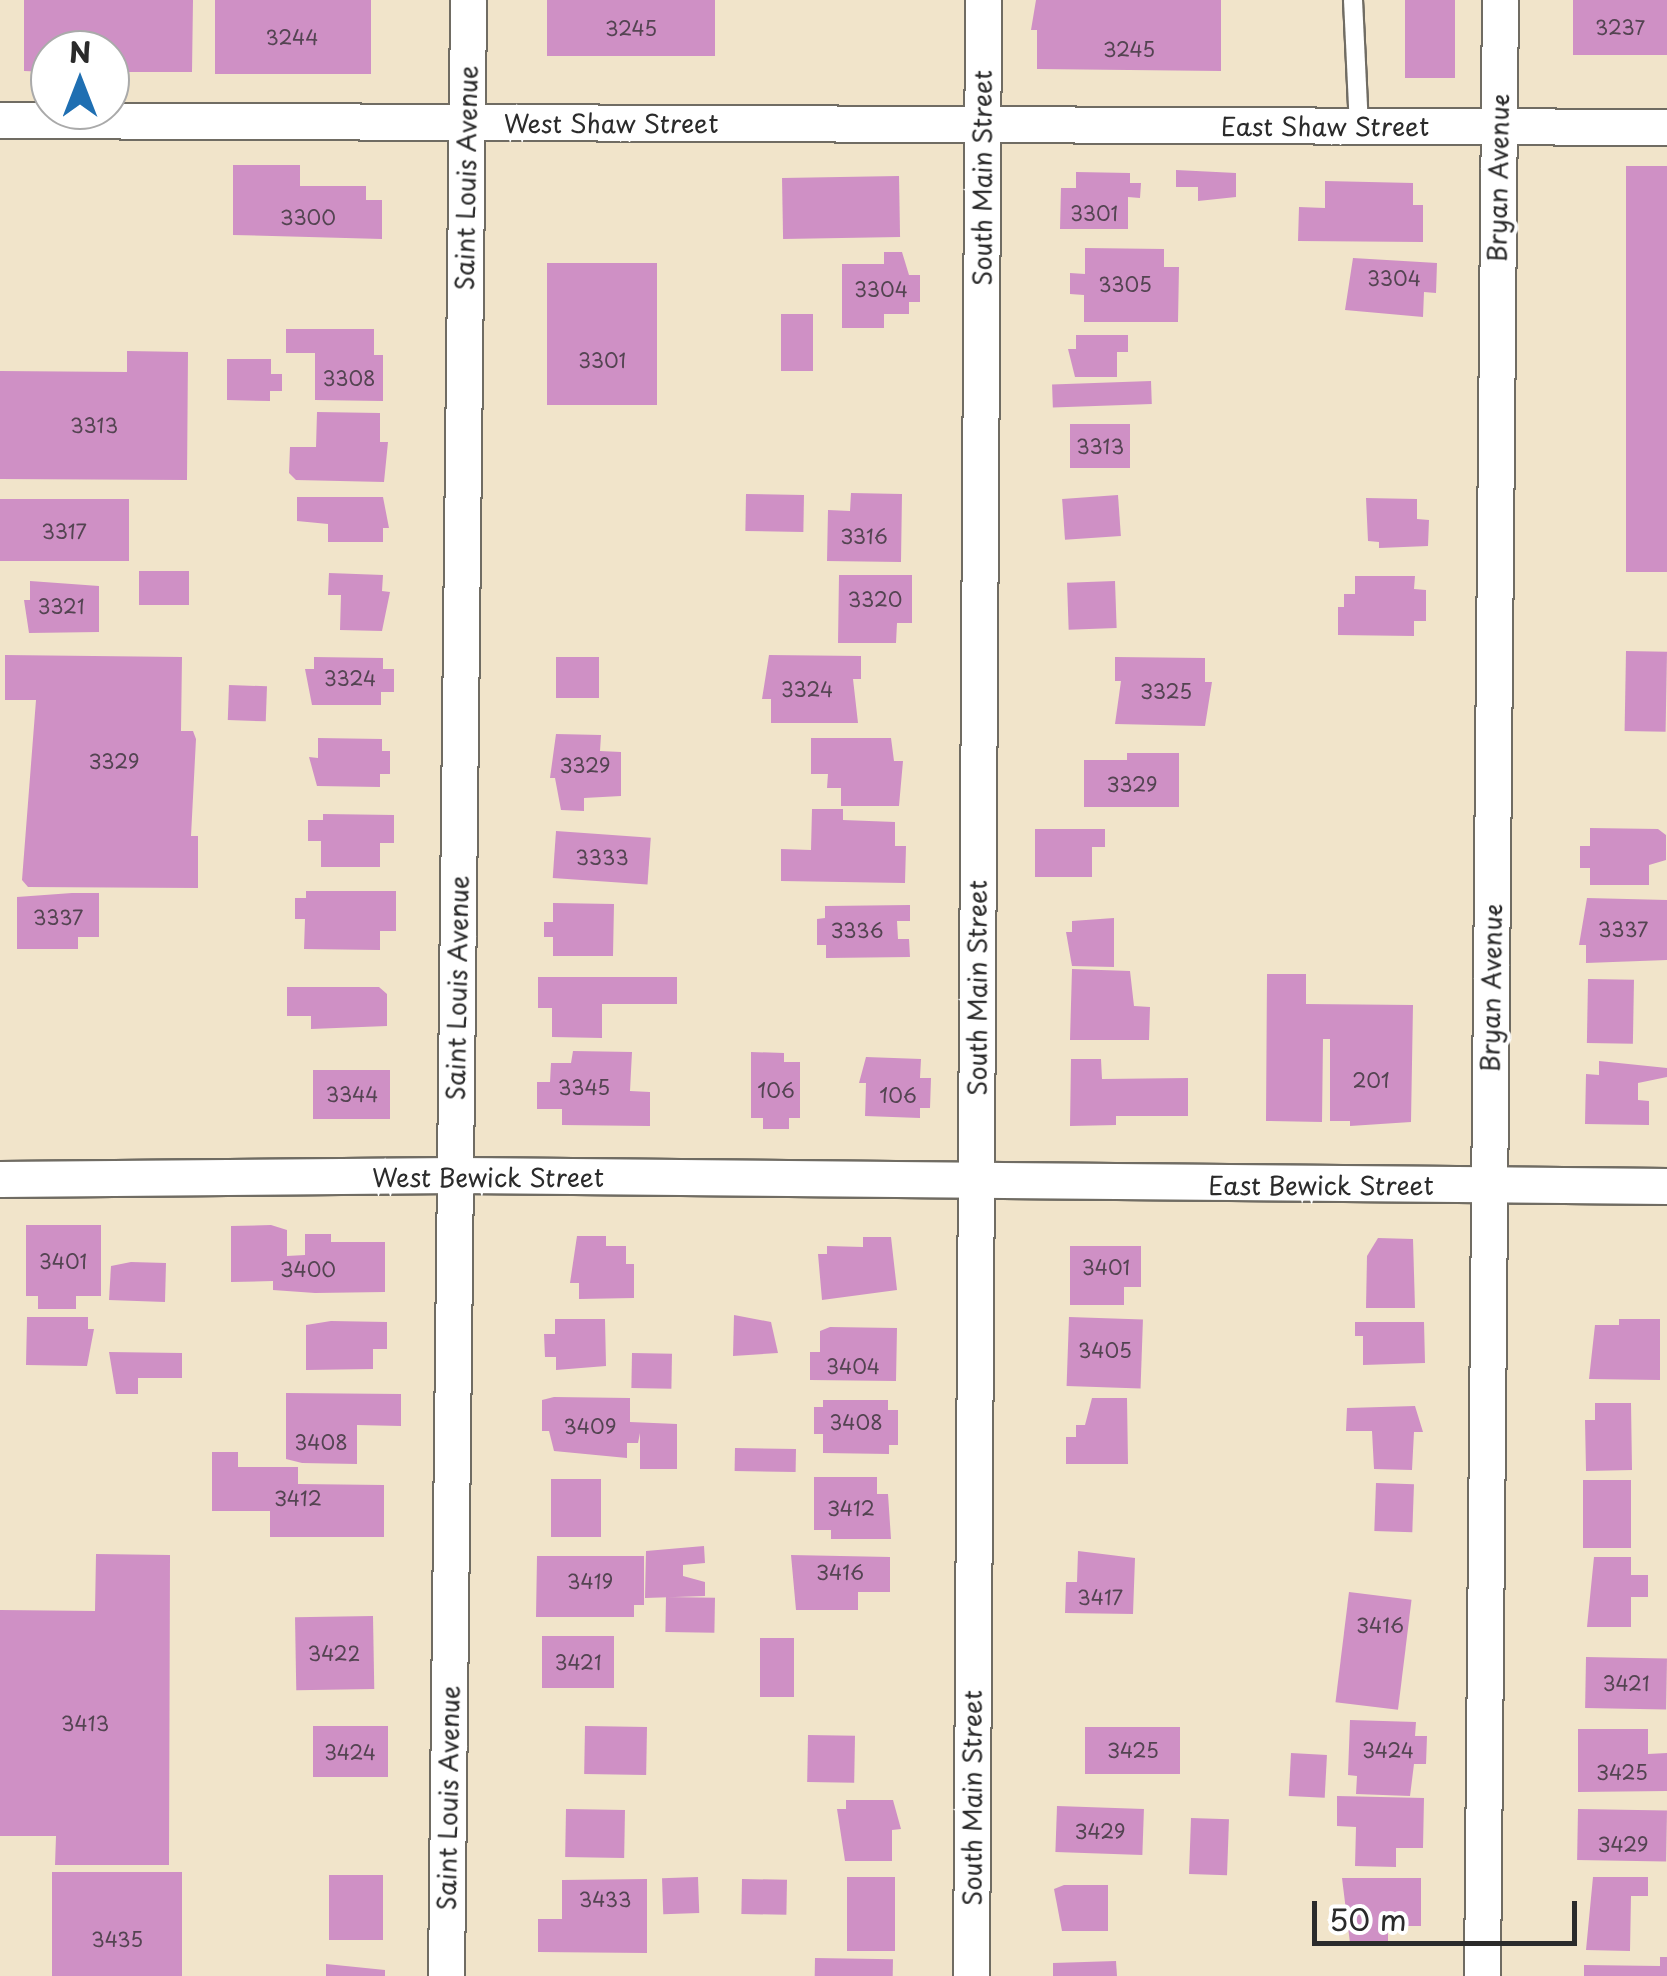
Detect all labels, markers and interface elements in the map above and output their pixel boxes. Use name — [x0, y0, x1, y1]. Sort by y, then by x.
house number: 3237 — [1595, 15, 1645, 39]
house number: 3245 — [605, 16, 657, 40]
house number: 3244 — [266, 25, 318, 49]
north arrow — [30, 30, 130, 130]
text: N — [69, 30, 91, 73]
house number: 3245 — [1103, 37, 1155, 61]
street label: Saint Louis Avenue — [449, 65, 483, 291]
street label: South Main Street — [967, 68, 997, 288]
street label: Bryan Avenue — [1482, 94, 1514, 262]
street label: West Shaw Street — [503, 108, 719, 138]
street label: East Shaw Street — [1220, 111, 1430, 141]
house number: 3301 — [1070, 201, 1118, 225]
house number: 3300 — [280, 205, 336, 229]
house number: 3304 — [1367, 266, 1421, 290]
house number: 3305 — [1098, 272, 1152, 296]
house number: 3304 — [854, 277, 908, 301]
house number: 3301 — [578, 348, 626, 372]
house number: 3308 — [322, 366, 376, 390]
house number: 3313 — [70, 413, 118, 437]
house number: 3313 — [1076, 434, 1124, 458]
house number: 3317 — [41, 519, 87, 543]
house number: 3316 — [840, 524, 888, 548]
house number: 3320 — [848, 587, 902, 611]
house number: 3321 — [37, 594, 85, 618]
house number: 3324 — [324, 666, 376, 690]
house number: 3324 — [781, 677, 833, 701]
house number: 3325 — [1140, 679, 1192, 703]
house number: 3329 — [89, 749, 139, 773]
house number: 3329 — [560, 753, 610, 777]
house number: 3329 — [1107, 772, 1157, 796]
house number: 3333 — [575, 845, 629, 869]
street label: Saint Louis Avenue — [440, 875, 474, 1101]
street label: South Main Street — [962, 878, 992, 1098]
street label: Bryan Avenue — [1475, 904, 1507, 1072]
house number: 3337 — [33, 905, 83, 929]
house number: 3337 — [1598, 917, 1648, 941]
house number: 3336 — [830, 918, 884, 942]
house number: 201 — [1352, 1068, 1390, 1092]
house number: 3345 — [558, 1075, 610, 1099]
house number: 106 — [757, 1078, 795, 1102]
house number: 3344 — [325, 1082, 379, 1106]
house number: 106 — [879, 1083, 917, 1107]
street label: West Bewick Street — [371, 1162, 605, 1192]
street label: East Bewick Street — [1208, 1170, 1434, 1200]
house number: 3401 — [39, 1249, 87, 1273]
house number: 3401 — [1082, 1255, 1130, 1279]
house number: 3400 — [280, 1257, 336, 1281]
house number: 3405 — [1078, 1338, 1132, 1362]
house number: 3404 — [826, 1354, 880, 1378]
house number: 3408 — [829, 1410, 883, 1434]
house number: 3409 — [564, 1414, 616, 1438]
house number: 3408 — [294, 1430, 348, 1454]
house number: 3412 — [274, 1486, 322, 1510]
house number: 3412 — [827, 1496, 875, 1520]
house number: 3416 — [816, 1560, 864, 1584]
house number: 3419 — [567, 1569, 613, 1593]
house number: 3417 — [1077, 1585, 1123, 1609]
house number: 3416 — [1356, 1613, 1404, 1637]
house number: 3422 — [308, 1641, 360, 1665]
house number: 3421 — [554, 1650, 602, 1674]
house number: 3421 — [1602, 1671, 1650, 1695]
street label: Saint Louis Avenue — [431, 1685, 465, 1911]
street label: South Main Street — [957, 1688, 987, 1908]
house number: 3413 — [61, 1711, 109, 1735]
house number: 3425 — [1107, 1738, 1159, 1762]
house number: 3424 — [1362, 1738, 1414, 1762]
house number: 3424 — [324, 1740, 376, 1764]
house number: 3425 — [1596, 1760, 1648, 1784]
house number: 3429 — [1075, 1819, 1125, 1843]
house number: 3429 — [1598, 1832, 1648, 1856]
scale bar — [1317, 1881, 1582, 1943]
house number: 3433 — [578, 1887, 632, 1911]
text: 50 m — [1329, 1896, 1407, 1941]
house number: 3435 — [91, 1927, 143, 1951]

